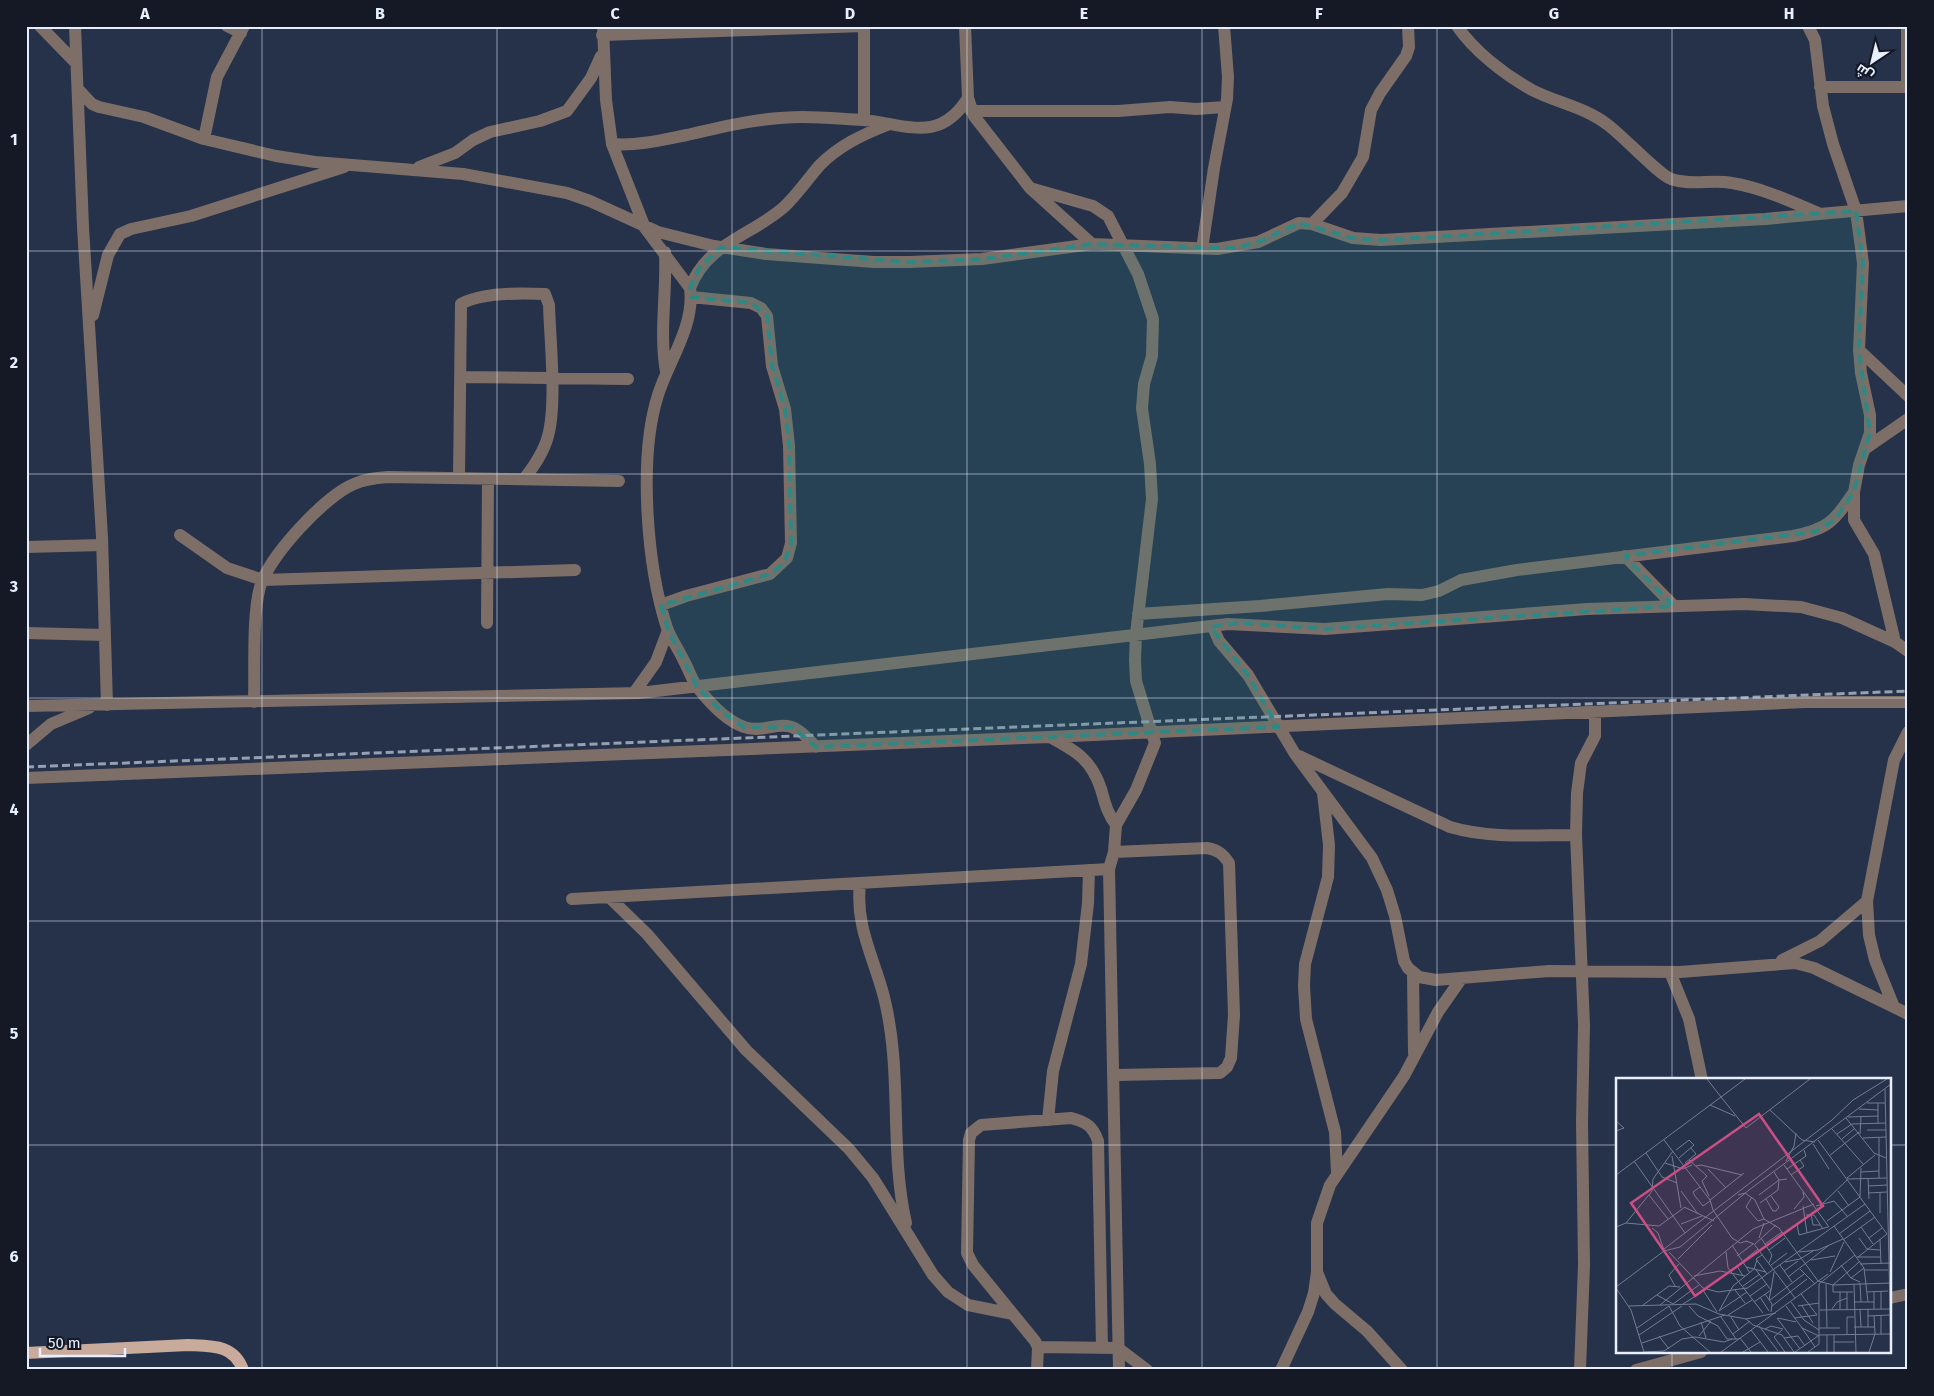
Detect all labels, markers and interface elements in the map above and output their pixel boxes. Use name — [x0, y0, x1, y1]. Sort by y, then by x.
text: A — [139, 4, 150, 23]
text: B — [375, 4, 385, 23]
text: C — [610, 4, 620, 23]
text: D — [845, 4, 855, 23]
text: E — [1080, 4, 1088, 23]
text: F — [1315, 4, 1323, 23]
text: G — [1549, 4, 1559, 23]
text: H — [1784, 4, 1794, 23]
north arrow — [1846, 38, 1896, 88]
text: ش — [1853, 60, 1877, 84]
text: 1 — [10, 130, 18, 149]
text: 2 — [10, 353, 18, 372]
text: 3 — [9, 577, 18, 596]
text: 4 — [9, 800, 19, 819]
text: 5 — [10, 1024, 19, 1043]
inset map — [1616, 1078, 1892, 1354]
text: 6 — [9, 1247, 19, 1266]
scale bar — [40, 1326, 125, 1358]
text: 50 m — [48, 1334, 81, 1352]

